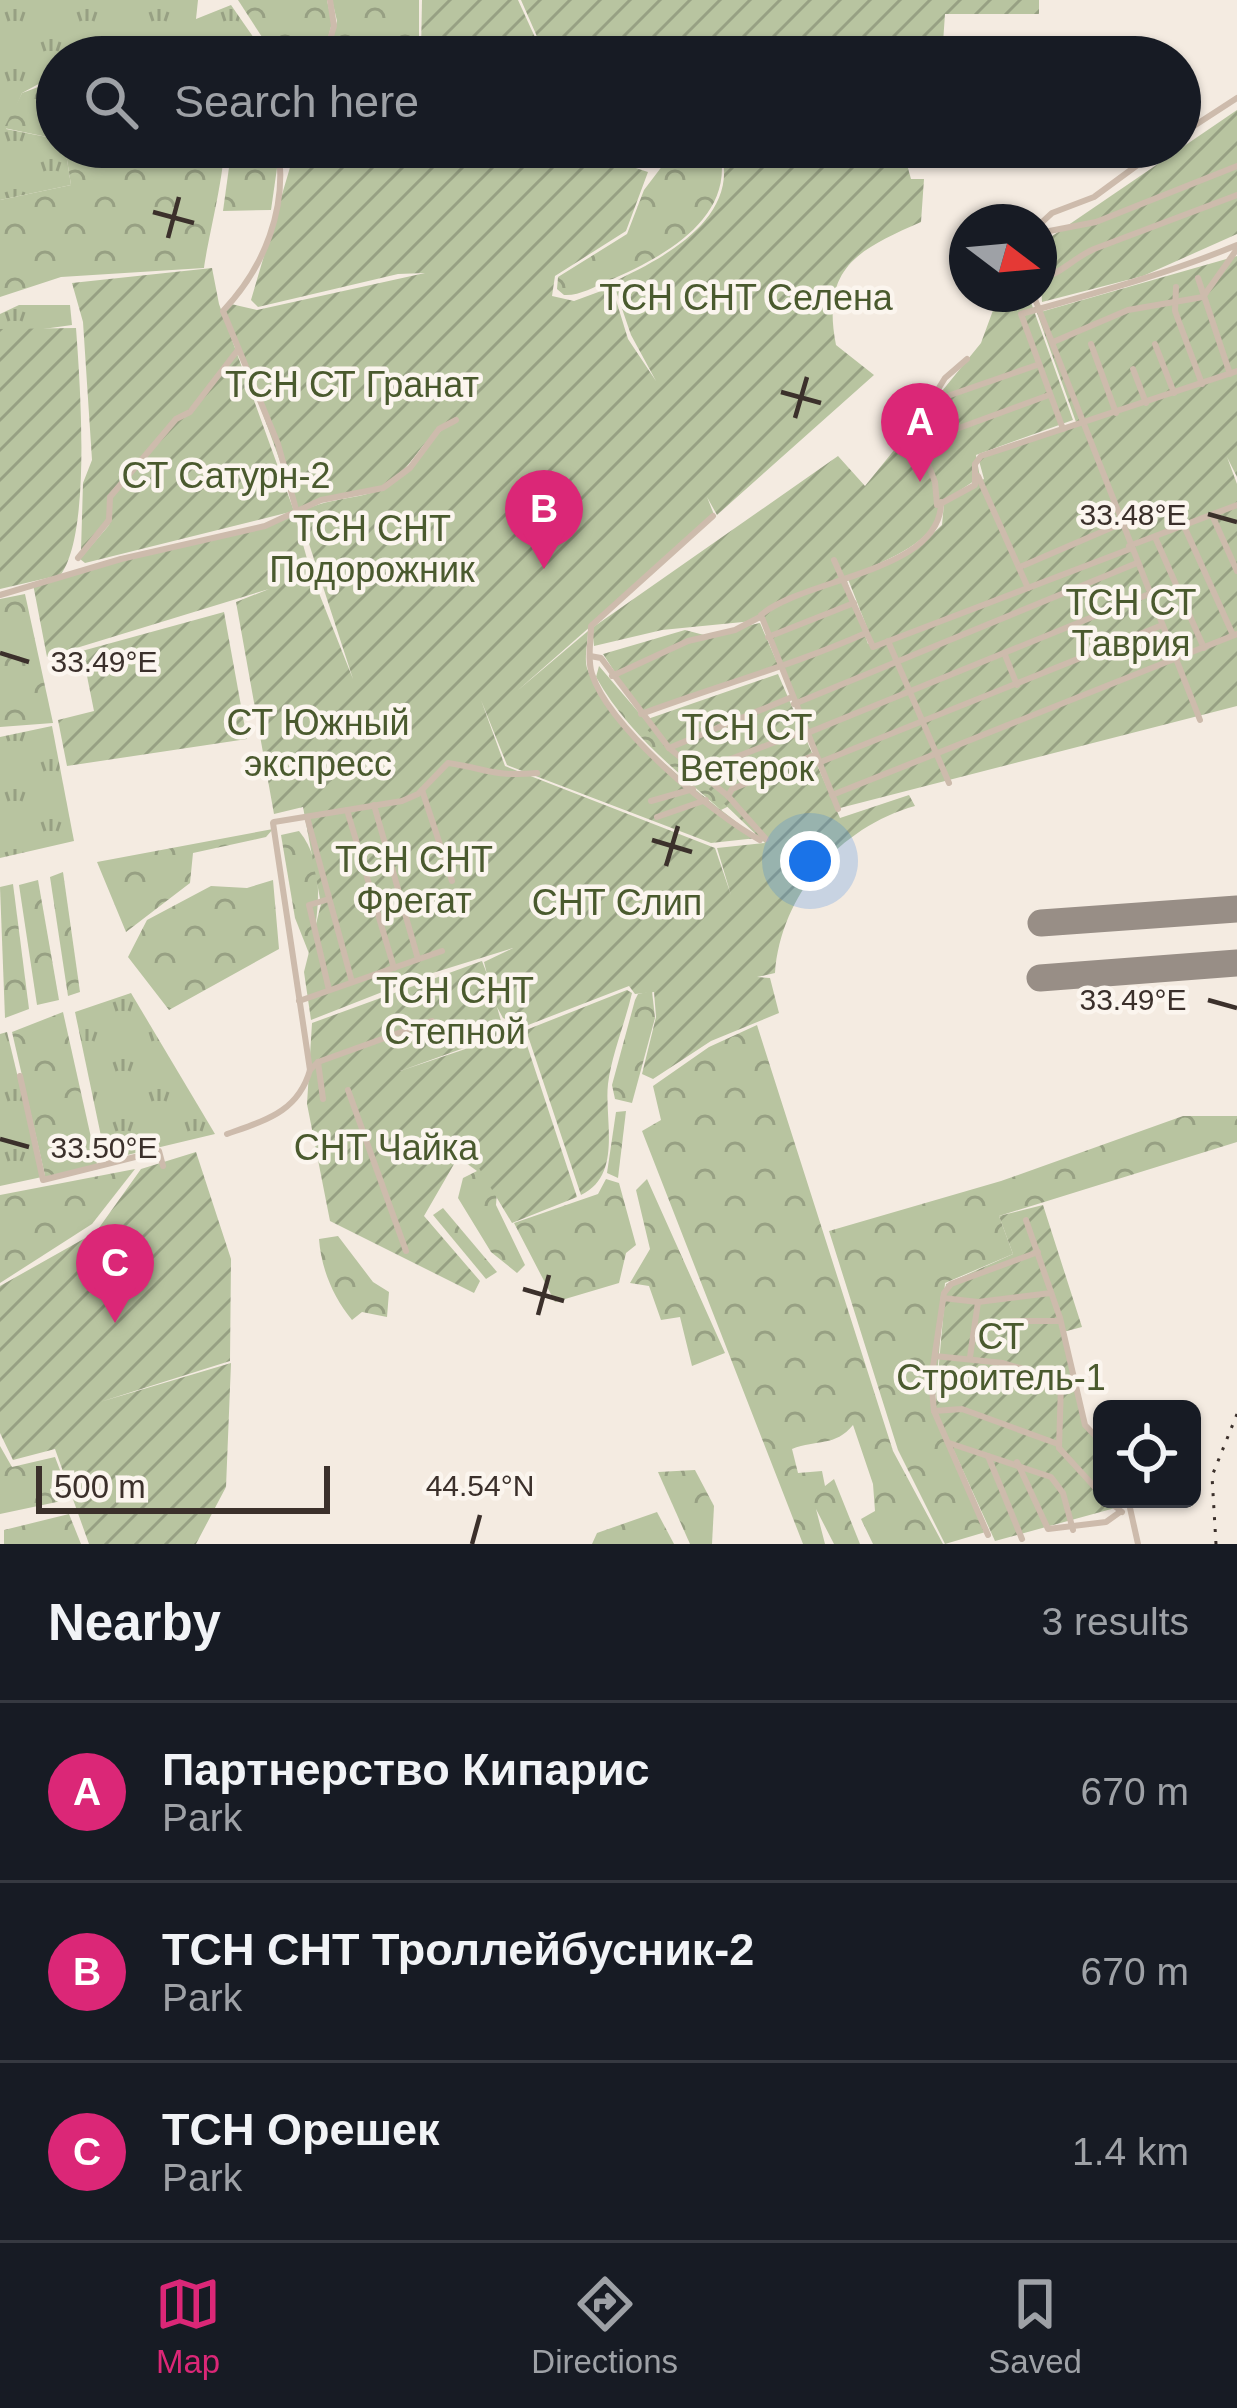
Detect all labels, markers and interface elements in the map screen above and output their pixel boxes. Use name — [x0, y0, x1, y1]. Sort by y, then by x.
search box — [36, 36, 1201, 168]
icon: search — [78, 69, 144, 135]
text: Search here — [174, 76, 419, 127]
north arrow — [949, 204, 1057, 312]
park label: ТСН СНТ Селена — [599, 277, 894, 318]
park label: ТСН СТ Гранат — [225, 364, 479, 405]
pin: A — [881, 383, 959, 482]
park label: СТ Сатурн-2 — [122, 455, 330, 496]
pin: B — [505, 470, 583, 569]
text: 33.48°E — [1079, 498, 1187, 531]
park label: ТСН СНТ Подорожник — [269, 508, 475, 590]
park label: ТСН СТ Таврия — [1066, 582, 1196, 664]
text: 33.49°E — [50, 645, 158, 678]
park label: СТ Южный экспресс — [226, 702, 410, 784]
park label: ТСН СТ Ветерок — [680, 707, 815, 789]
your location — [780, 831, 840, 891]
park label: ТСН СНТ Фрегат — [335, 839, 493, 921]
park label: СНТ Слип — [532, 882, 702, 923]
park label: ТСН СНТ Степной — [376, 970, 534, 1052]
text: 33.49°E — [1079, 983, 1187, 1016]
park label: СНТ Чайка — [294, 1127, 479, 1168]
text: 33.50°E — [50, 1131, 158, 1164]
pin: C — [76, 1224, 154, 1323]
park label: СТ Строитель-1 — [896, 1316, 1106, 1398]
map controls — [1093, 1400, 1201, 1508]
button: locate — [1093, 1400, 1201, 1508]
scale bar — [36, 1460, 330, 1513]
text: 500 m — [54, 1468, 146, 1505]
text: 44.54°N — [426, 1469, 534, 1502]
text: Nearby — [48, 1594, 221, 1651]
text: 3 results — [1042, 1600, 1189, 1643]
text: Партнерство Кипарис — [162, 1744, 650, 1795]
text: A — [73, 1770, 101, 1813]
text: 670 m — [1081, 1770, 1189, 1813]
text: Park — [162, 1796, 242, 1839]
text: ТСН СНТ Троллейбусник-2 — [162, 1924, 754, 1975]
text: B — [73, 1950, 101, 1993]
text: 670 m — [1081, 1950, 1189, 1993]
text: Park — [162, 1976, 242, 2019]
text: ТСН Орешек — [162, 2104, 440, 2155]
text: C — [73, 2130, 101, 2173]
text: 1.4 km — [1072, 2130, 1189, 2173]
text: Park — [162, 2156, 242, 2199]
tab: Map — [155, 2271, 221, 2381]
tab: Directions — [531, 2271, 678, 2381]
tab: Saved — [988, 2271, 1082, 2381]

